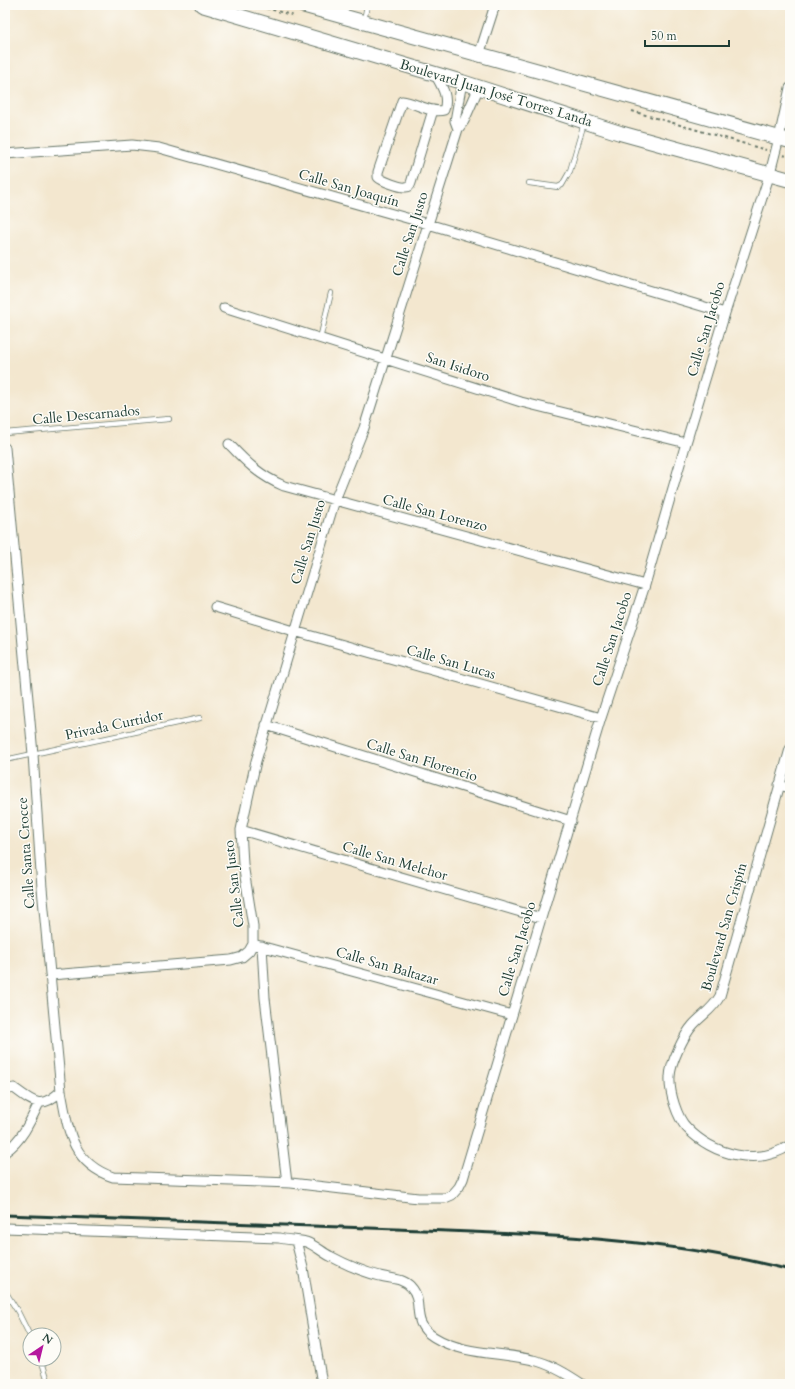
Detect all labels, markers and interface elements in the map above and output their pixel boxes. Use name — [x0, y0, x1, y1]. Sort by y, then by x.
scale bar — [645, 22, 729, 48]
text: 50 m — [651, 28, 678, 44]
street label: Boulevard Juan José Torres Landa — [397, 55, 595, 131]
street label: Calle San Joaquín — [296, 165, 402, 212]
street label: Calle San Justo — [387, 189, 433, 279]
street label: Calle San Jacobo — [682, 279, 730, 379]
street label: San Isidoro — [424, 348, 493, 386]
street label: Calle Descarnados — [32, 401, 141, 429]
street label: Calle San Lorenzo — [380, 490, 490, 536]
street label: Calle San Justo — [286, 497, 330, 587]
street label: Calle San Jacobo — [588, 589, 636, 689]
street label: Calle San Lucas — [404, 640, 498, 684]
street label: Privada Curtidor — [63, 705, 166, 745]
street label: Calle San Florencio — [364, 734, 480, 786]
street label: Calle Santa Crocce — [13, 797, 39, 909]
street label: Calle San Melchor — [340, 837, 451, 885]
street label: Calle San Justo — [219, 839, 249, 929]
street label: Boulevard San Crispín — [697, 861, 751, 993]
street label: Calle San Jacobo — [493, 899, 541, 999]
street label: Calle San Baltazar — [334, 942, 441, 990]
north arrow — [22, 1327, 62, 1367]
text: N — [39, 1330, 56, 1348]

